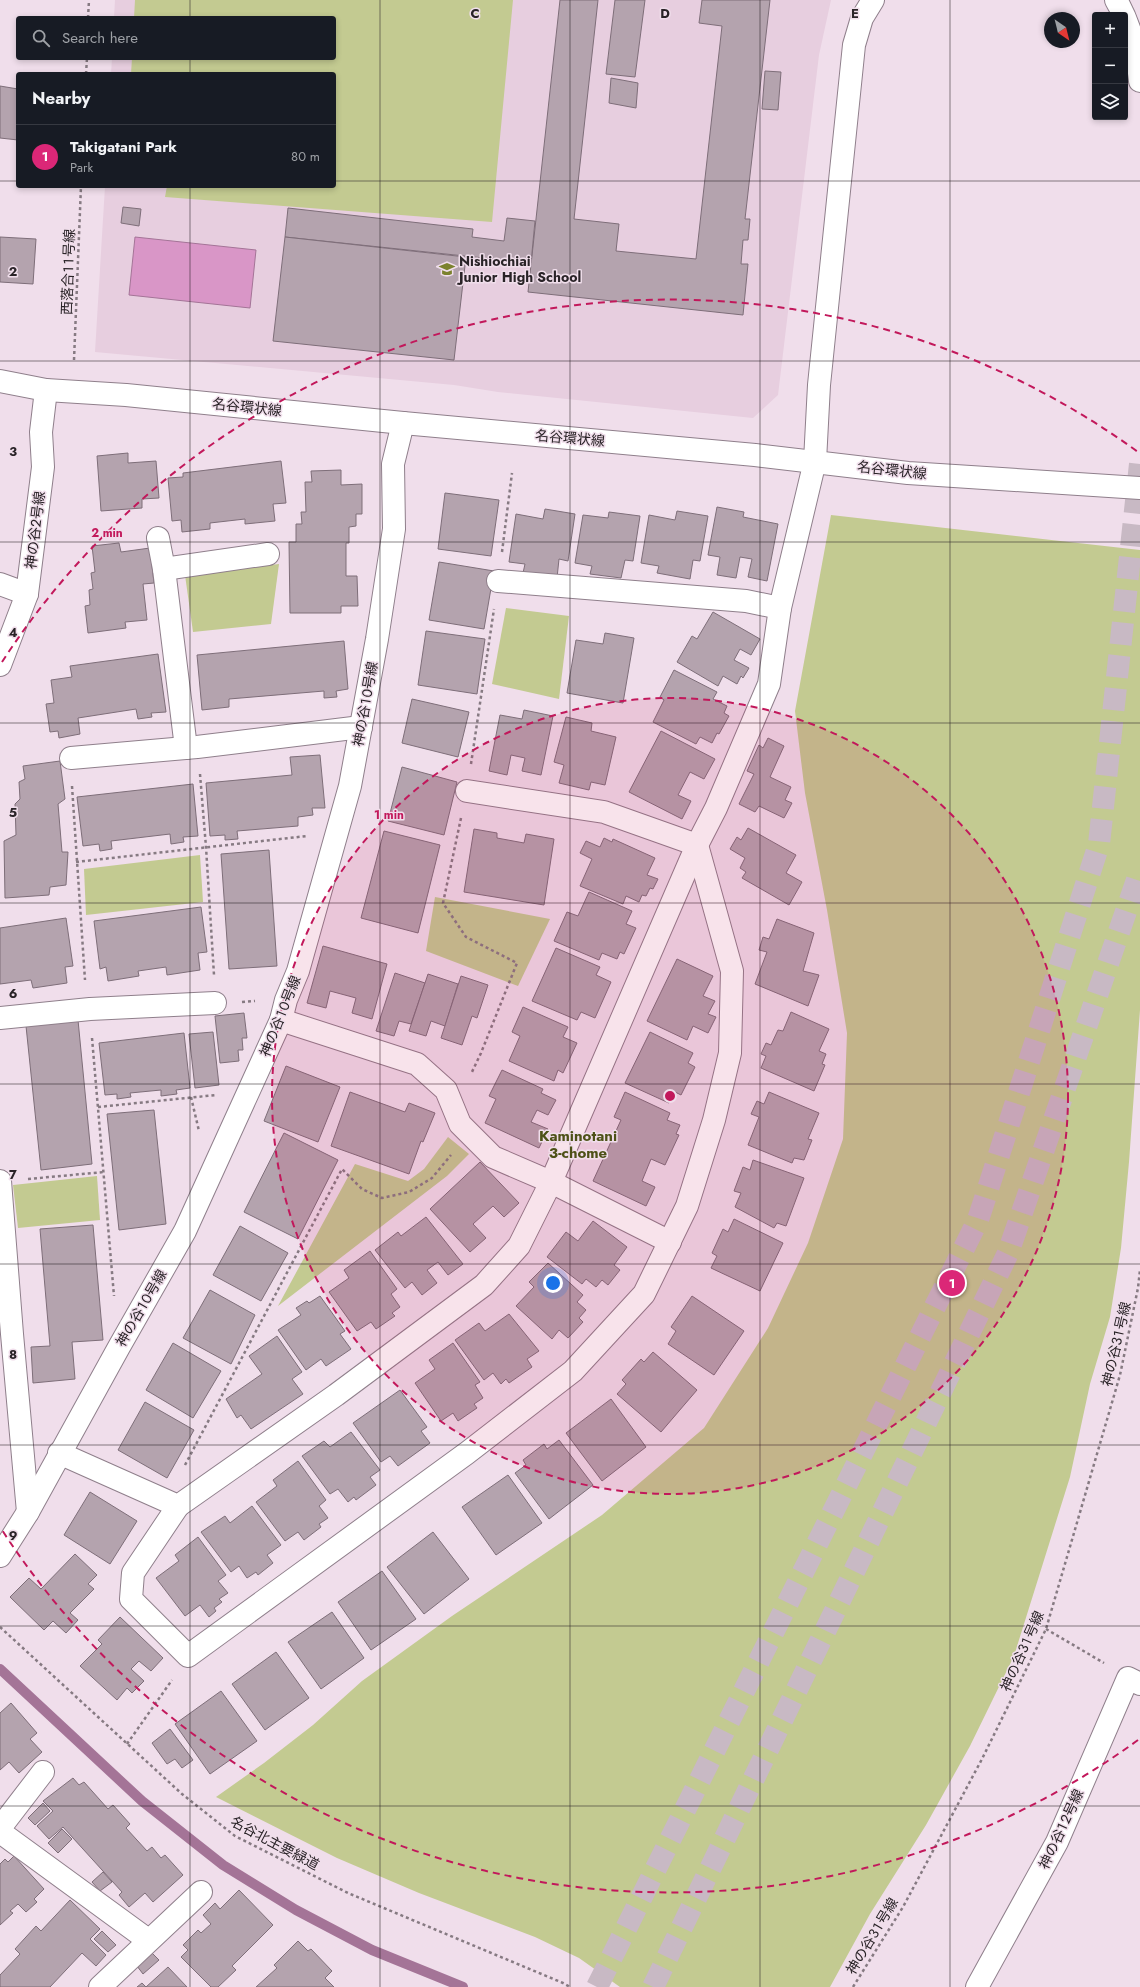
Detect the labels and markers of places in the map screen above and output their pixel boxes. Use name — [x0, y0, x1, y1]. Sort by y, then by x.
place label: Nishiochiai Junior High School — [456, 251, 581, 287]
school or university icon: Nishiochiai Junior High School — [438, 260, 456, 278]
centre of rings — [663, 1089, 677, 1103]
pin: 1 — [939, 1268, 965, 1298]

